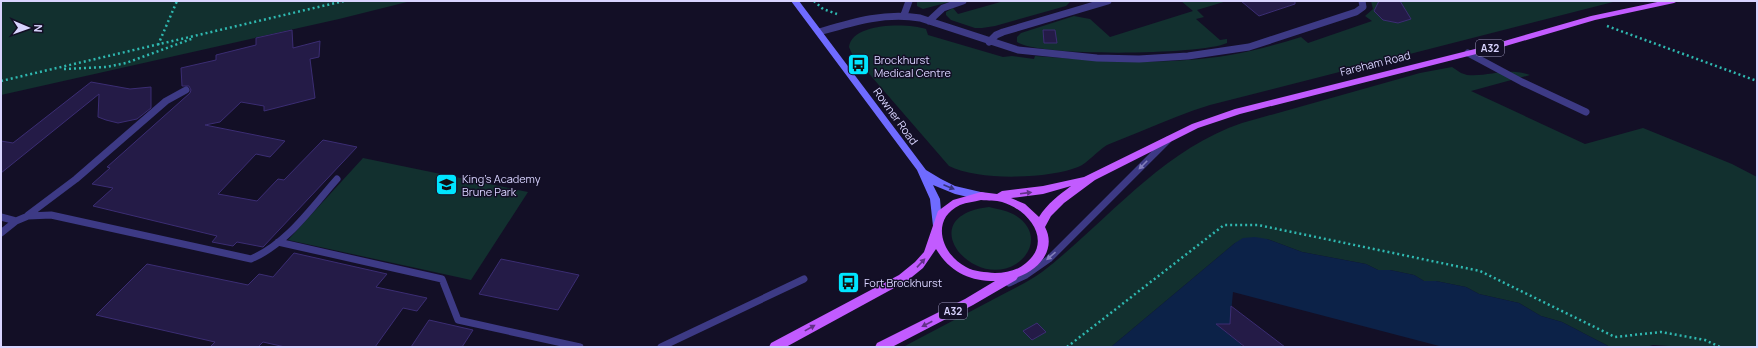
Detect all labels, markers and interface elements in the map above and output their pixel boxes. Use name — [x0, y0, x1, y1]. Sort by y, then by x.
north arrow — [8, 8, 48, 48]
text: N — [31, 24, 46, 33]
road number: A32 — [1476, 40, 1504, 56]
street label: Fareham Road — [1338, 47, 1412, 79]
bus stop icon: Brockhurst Medical Centre — [846, 52, 872, 78]
place label: Brockhurst Medical Centre — [874, 52, 952, 80]
street label: Rowner Road — [870, 85, 922, 147]
one-way arrow — [1138, 160, 1148, 170]
school or university icon: King's Academy Brune Park — [433, 171, 459, 197]
place label: King's Academy Brune Park — [462, 171, 541, 199]
one-way arrow — [943, 184, 954, 190]
one-way arrow — [1020, 190, 1033, 196]
one-way arrow — [1046, 252, 1057, 261]
one-way arrow — [917, 258, 926, 268]
bus stop icon: Fort Brockhurst — [836, 269, 862, 295]
place label: Fort Brockhurst — [864, 275, 942, 290]
road number: A32 — [939, 303, 967, 319]
one-way arrow — [921, 321, 933, 327]
one-way arrow — [804, 325, 815, 331]

